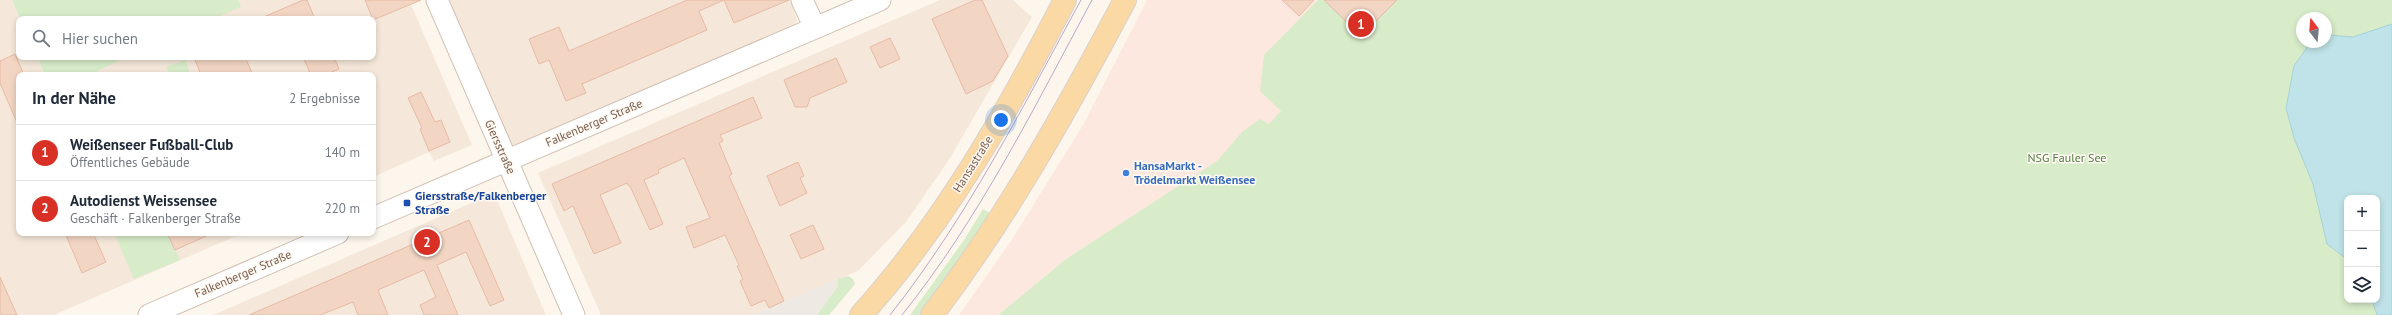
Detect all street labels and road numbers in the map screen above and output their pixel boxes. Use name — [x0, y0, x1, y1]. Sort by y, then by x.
street label: Falkenberger Straße — [543, 95, 645, 150]
street label: Giersstraße — [482, 117, 519, 176]
street label: Hansastraße — [949, 133, 996, 195]
street label: Falkenberger Straße — [192, 246, 294, 301]

